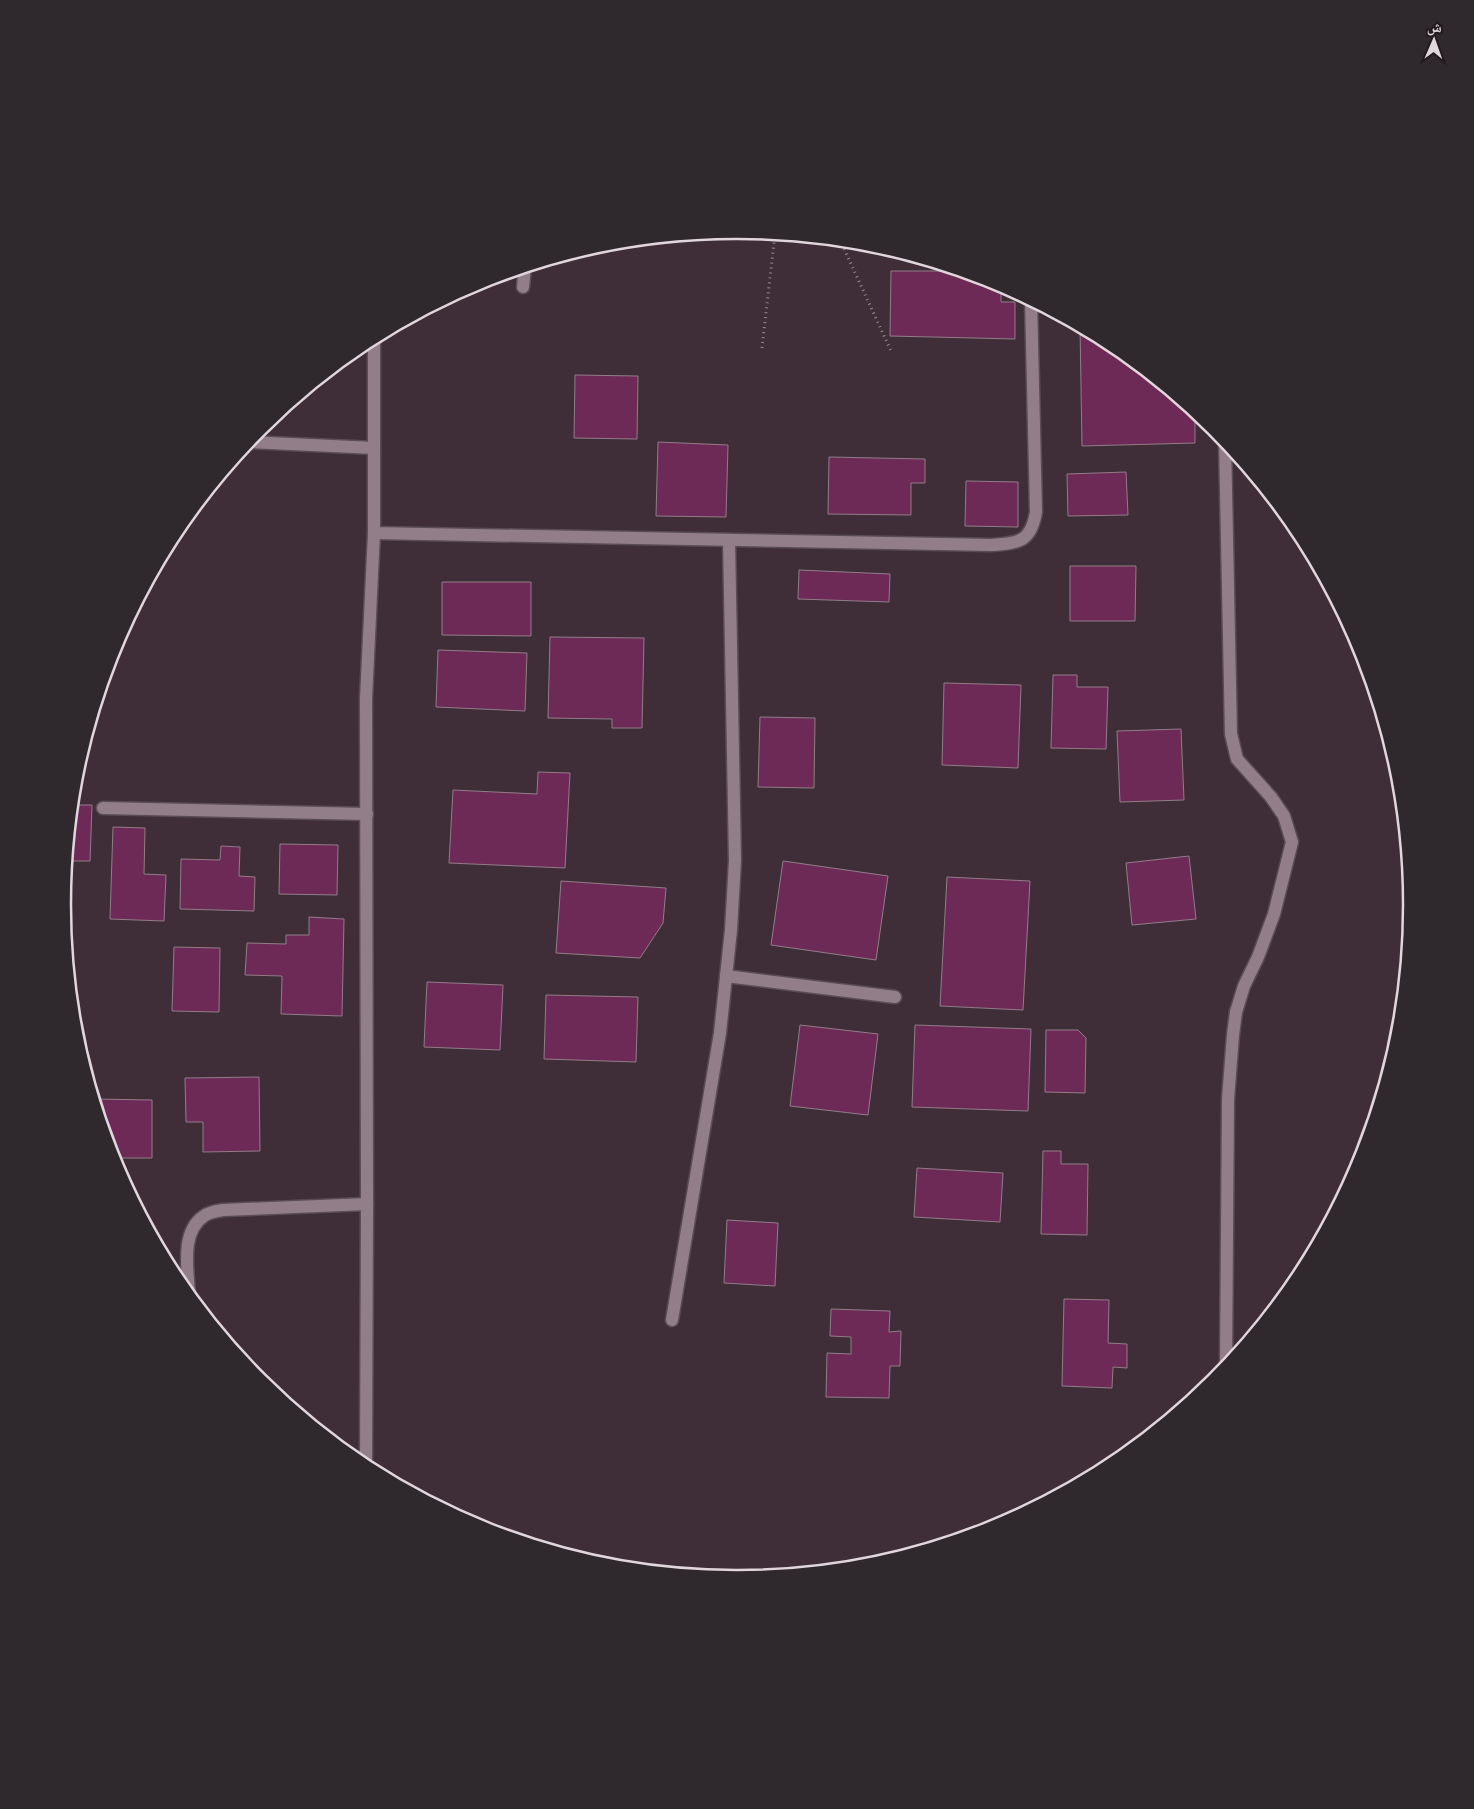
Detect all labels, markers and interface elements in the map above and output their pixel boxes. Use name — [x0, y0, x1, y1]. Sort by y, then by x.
north arrow — [1409, 15, 1459, 65]
text: ش — [1427, 19, 1442, 36]

